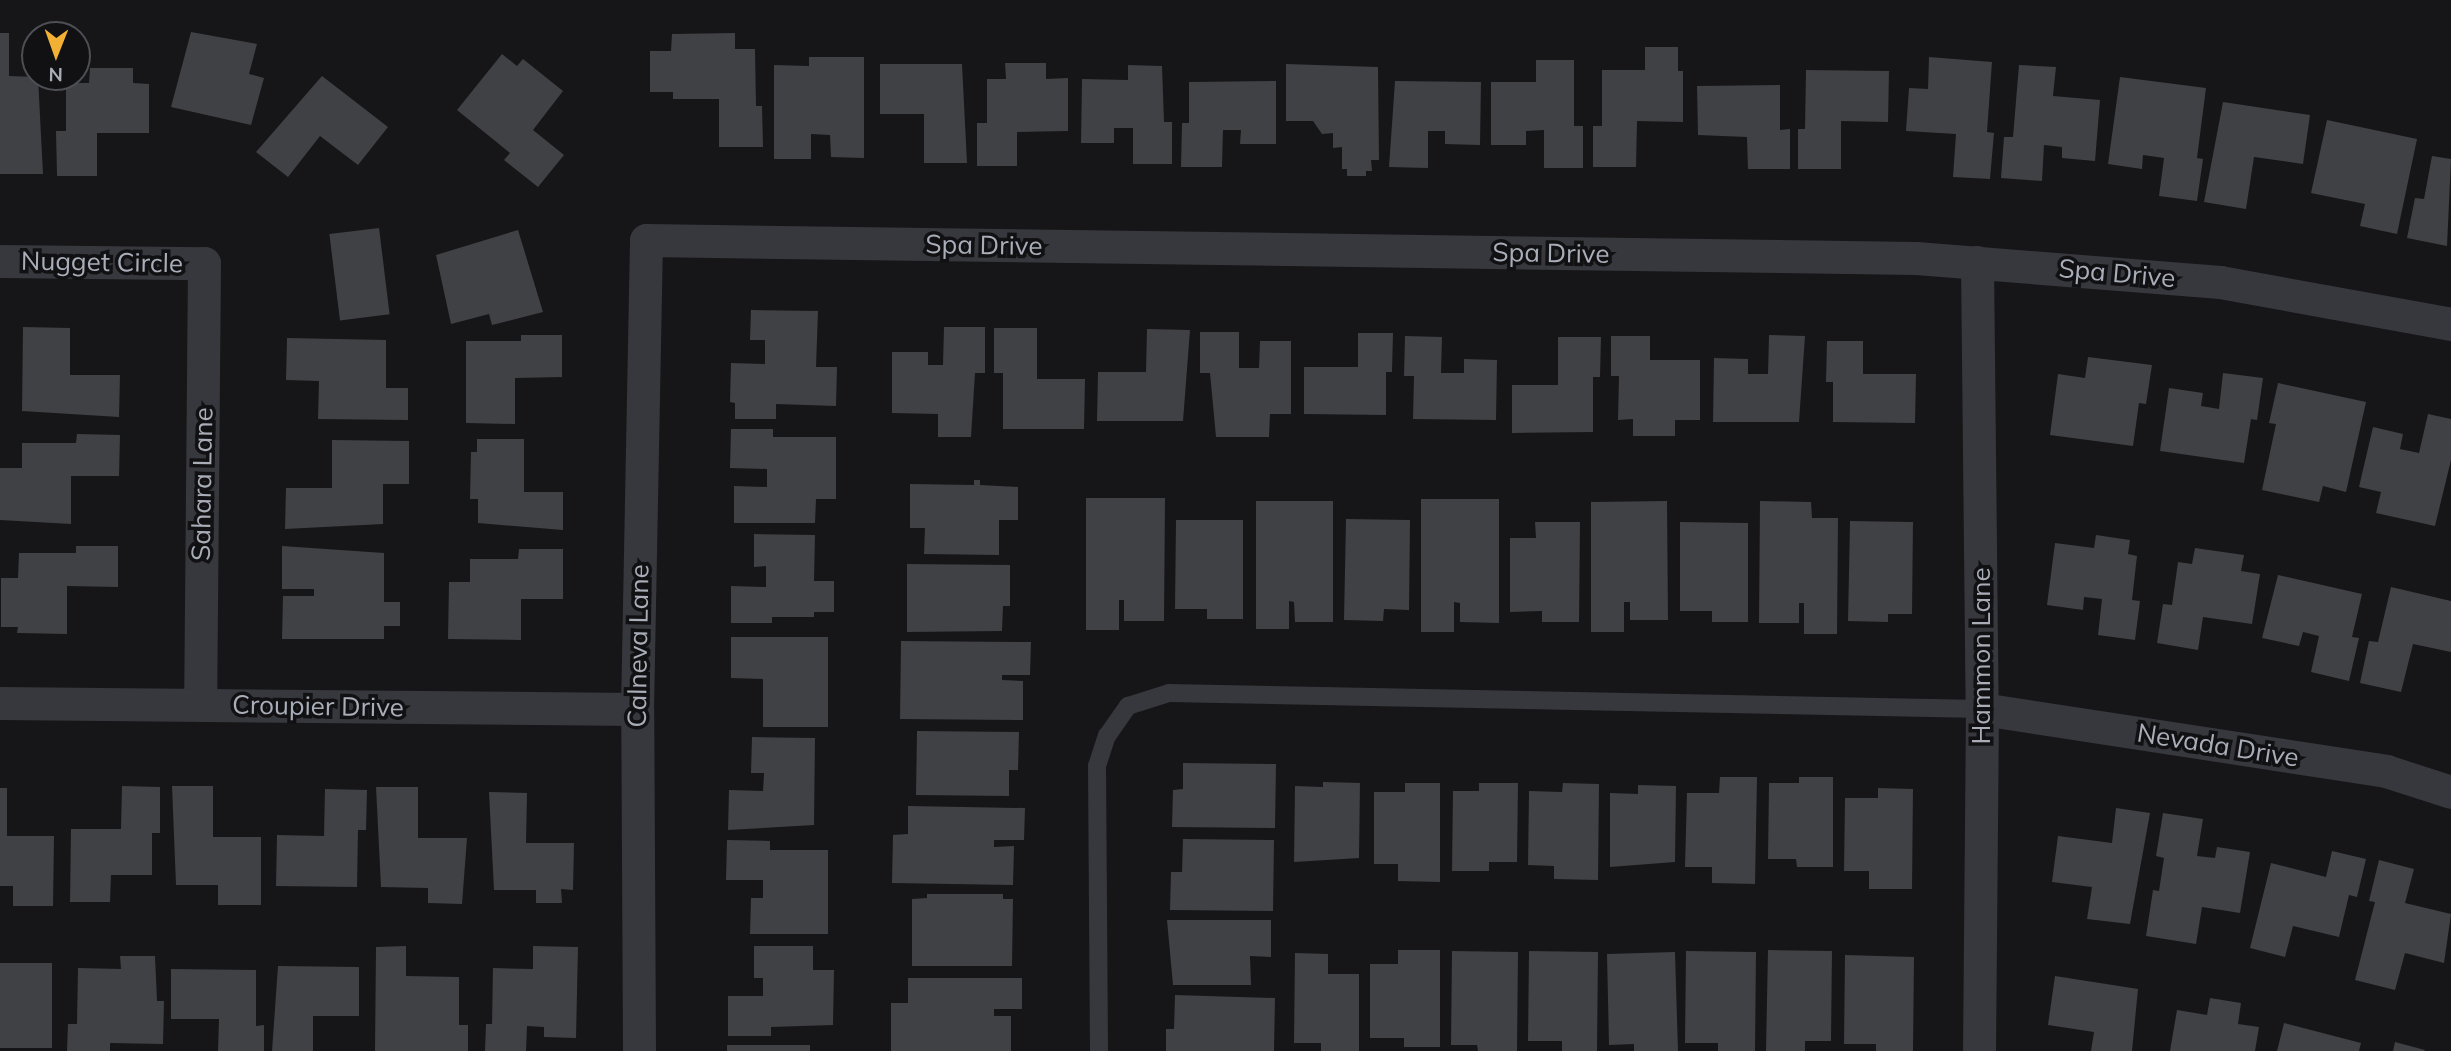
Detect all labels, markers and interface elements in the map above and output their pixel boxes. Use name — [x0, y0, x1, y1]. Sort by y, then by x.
north arrow — [21, 21, 91, 91]
text: N — [48, 63, 63, 87]
street label: Spa Drive — [925, 228, 1043, 262]
street label: Spa Drive — [1492, 236, 1610, 270]
street label: Nugget Circle — [21, 245, 183, 279]
street label: Spa Drive — [2057, 252, 2177, 294]
street label: Sahara Lane — [185, 407, 219, 561]
street label: Calneva Lane — [621, 564, 655, 728]
street label: Hammon Lane — [1965, 567, 1997, 745]
street label: Croupier Drive — [232, 689, 404, 723]
street label: Nevada Drive — [2135, 717, 2301, 773]

